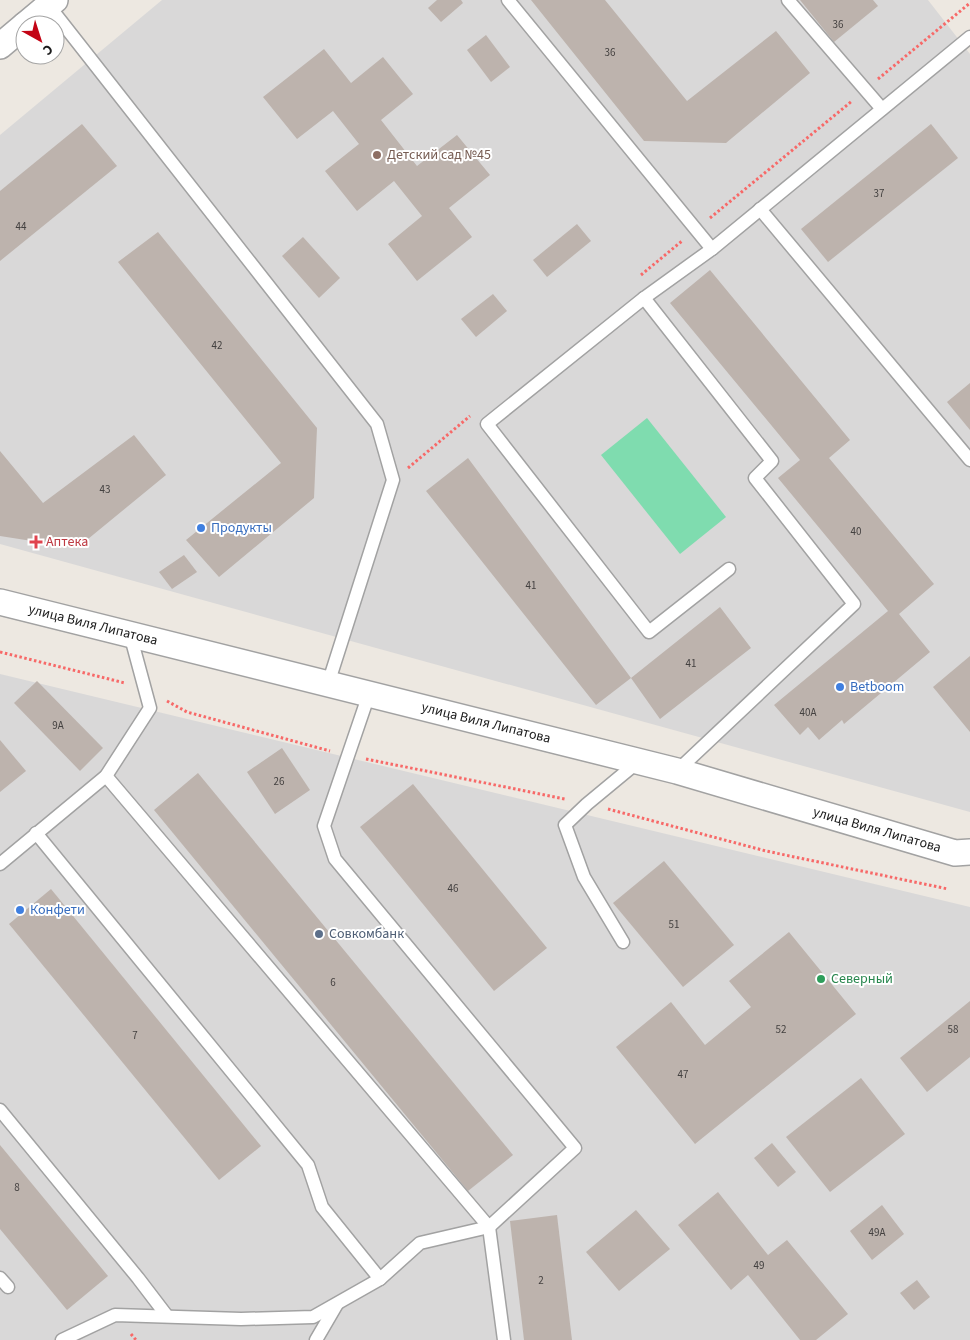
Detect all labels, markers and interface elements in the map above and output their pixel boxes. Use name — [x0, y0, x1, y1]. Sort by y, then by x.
north arrow — [15, 15, 65, 65]
house number: 36 — [833, 17, 844, 32]
text: С — [38, 39, 57, 60]
house number: 36 — [605, 45, 616, 60]
place label: Детский сад №45 — [387, 145, 491, 165]
marker: Детский сад №45 — [371, 149, 383, 161]
house number: 37 — [874, 186, 884, 201]
house number: 44 — [16, 219, 27, 234]
house number: 42 — [212, 338, 222, 353]
house number: 43 — [100, 482, 110, 497]
place label: Продукты — [211, 518, 272, 538]
marker: Продукты — [195, 522, 207, 534]
house number: 40 — [851, 524, 861, 539]
place label: Аптека — [46, 532, 88, 552]
marker: Аптека — [30, 536, 42, 548]
house number: 41 — [526, 578, 536, 593]
street label: улица Виля Липатова — [26, 599, 160, 651]
house number: 41 — [686, 656, 696, 671]
place label: Betboom — [850, 677, 904, 697]
marker: Betboom — [834, 681, 846, 693]
street label: улица Виля Липатова — [419, 697, 553, 749]
house number: 40А — [800, 705, 816, 720]
house number: 9А — [52, 718, 64, 733]
house number: 26 — [274, 774, 285, 789]
street label: улица Виля Липатова — [811, 802, 943, 858]
house number: 46 — [448, 881, 459, 896]
place label: Конфети — [30, 900, 85, 920]
marker: Конфети — [14, 904, 26, 916]
house number: 51 — [669, 917, 679, 932]
place label: Совкомбанк — [329, 924, 404, 944]
marker: Совкомбанк — [313, 928, 325, 940]
place label: Северный — [831, 969, 893, 989]
marker: Северный — [815, 973, 827, 985]
house number: 6 — [330, 975, 336, 990]
house number: 52 — [776, 1022, 786, 1037]
house number: 58 — [948, 1022, 959, 1037]
house number: 7 — [132, 1028, 138, 1043]
house number: 47 — [678, 1067, 688, 1082]
house number: 8 — [14, 1180, 20, 1195]
house number: 49А — [869, 1225, 885, 1240]
house number: 49 — [754, 1258, 764, 1273]
house number: 2 — [538, 1273, 544, 1288]

